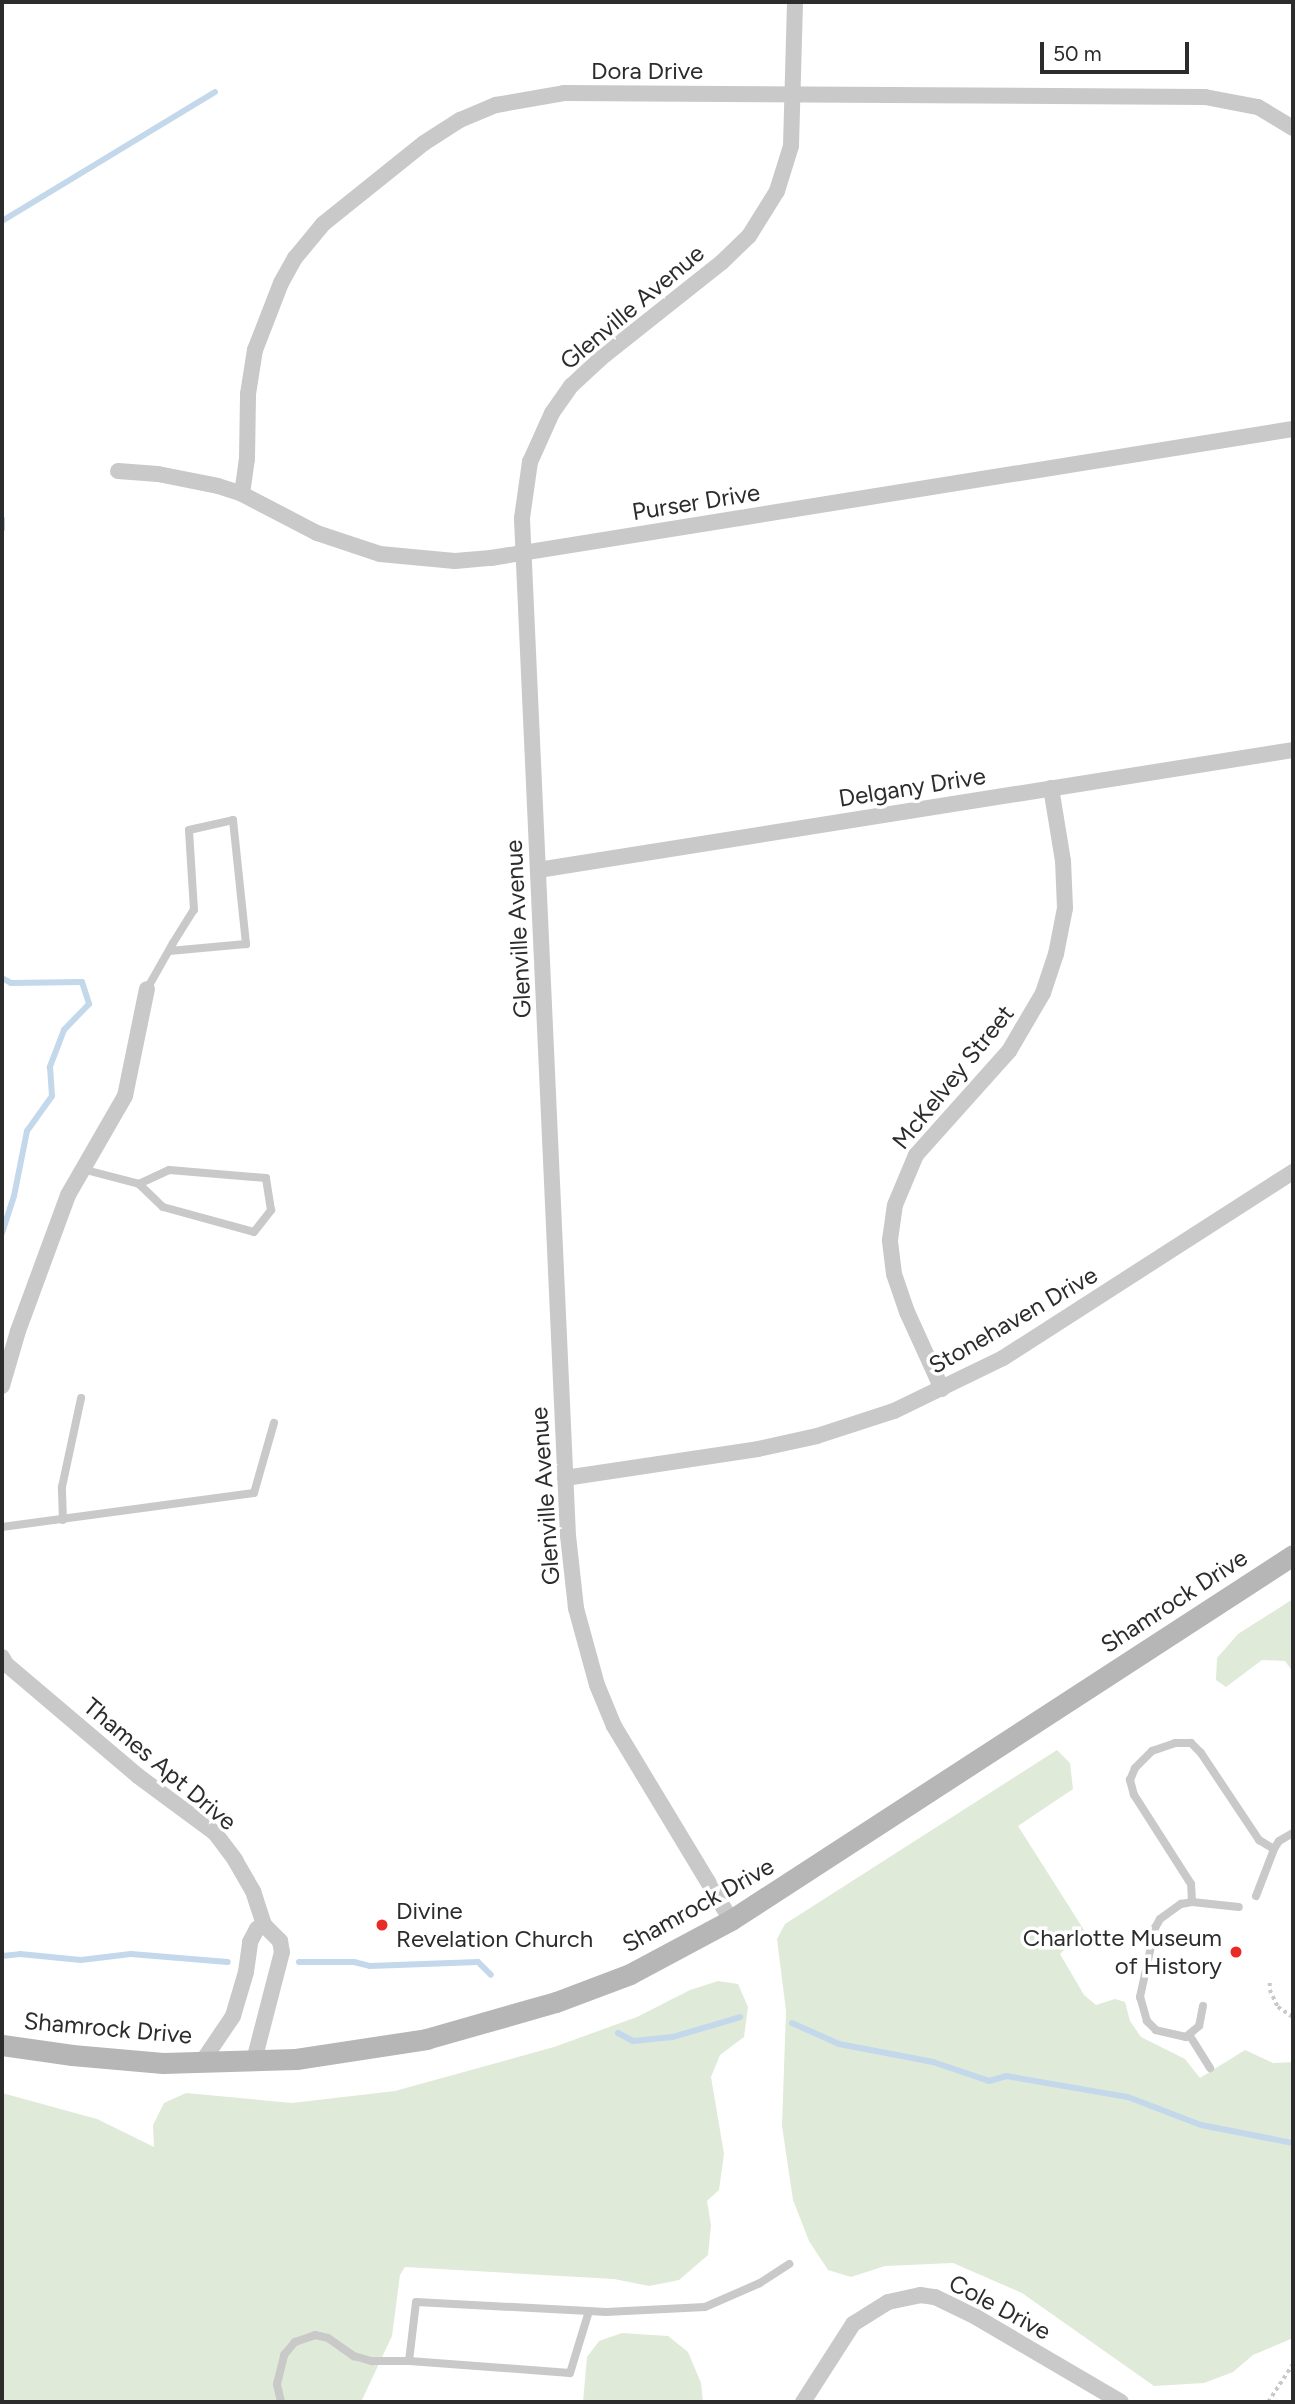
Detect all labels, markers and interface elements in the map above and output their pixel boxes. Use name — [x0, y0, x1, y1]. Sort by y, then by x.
scale bar — [1043, 28, 1192, 72]
text: 50 m — [1053, 41, 1102, 66]
street label: Dora Drive — [591, 57, 703, 85]
street label: Glenville Avenue — [554, 239, 710, 375]
street label: Purser Drive — [630, 478, 762, 526]
street label: Delgany Drive — [836, 761, 988, 813]
street label: Glenville Avenue — [499, 839, 537, 1019]
street label: McKelvey Street — [886, 999, 1020, 1155]
street label: Stonehaven Drive — [924, 1260, 1102, 1380]
street label: Glenville Avenue — [524, 1406, 566, 1586]
street label: Shamrock Drive — [1095, 1543, 1253, 1659]
street label: Thames Apt Drive — [78, 1692, 242, 1836]
street label: Shamrock Drive — [617, 1851, 779, 1959]
place label: Divine Revelation Church — [396, 1897, 593, 1953]
marker: Divine Revelation Church — [374, 1917, 390, 1933]
place label: Charlotte Museum of History — [1023, 1924, 1222, 1980]
marker: Charlotte Museum of History — [1228, 1944, 1244, 1960]
street label: Shamrock Drive — [23, 2006, 193, 2050]
street label: Cole Drive — [944, 2268, 1056, 2346]

